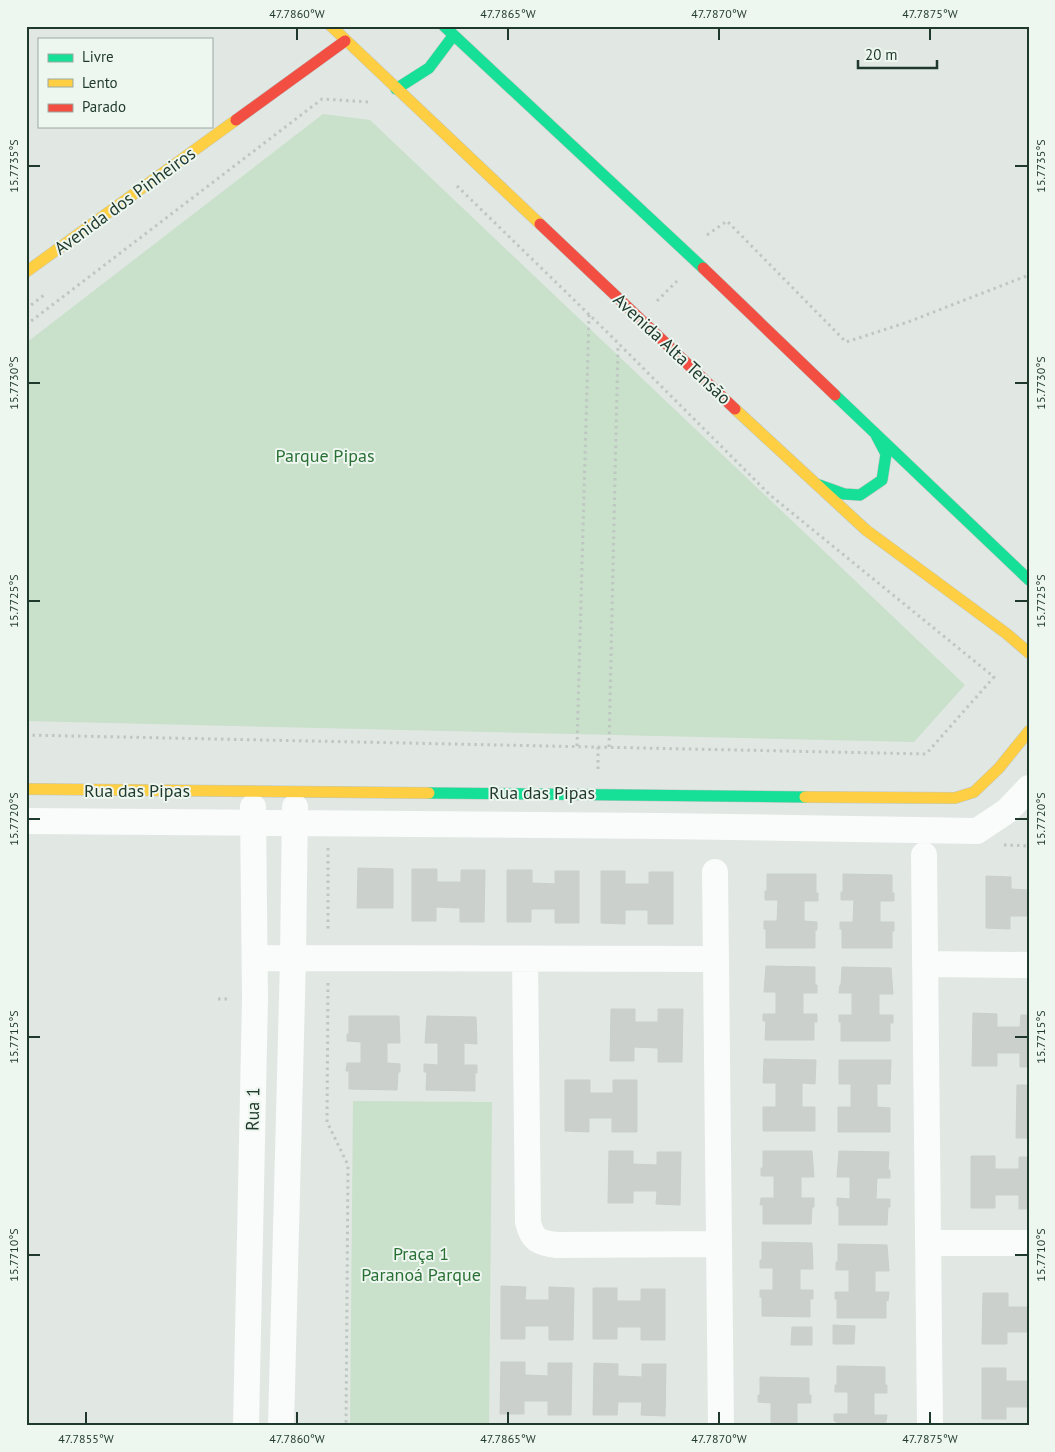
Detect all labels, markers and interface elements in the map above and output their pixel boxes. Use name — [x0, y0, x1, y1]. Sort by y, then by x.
text: 47.7860°W — [269, 6, 325, 21]
text: 47.7865°W — [480, 6, 536, 21]
text: 47.7870°W — [691, 6, 747, 21]
text: 47.7875°W — [902, 6, 958, 21]
legend — [38, 38, 212, 128]
scale bar — [858, 38, 936, 70]
text: 20 m — [865, 45, 898, 64]
text: Livre — [82, 47, 114, 66]
text: Lento — [82, 73, 118, 92]
text: Parado — [82, 97, 126, 116]
text: 15.7735°S — [6, 139, 21, 193]
text: 15.7735°S — [1033, 139, 1048, 193]
street label: Avenida dos Pinheiros — [49, 142, 200, 260]
street label: Avenida Alta Tensão — [609, 288, 736, 409]
text: 15.7730°S — [6, 356, 21, 410]
text: 15.7730°S — [1033, 356, 1048, 410]
park label: Parque Pipas — [276, 444, 374, 467]
text: 15.7725°S — [6, 574, 21, 628]
text: 15.7725°S — [1033, 574, 1048, 628]
street label: Rua das Pipas — [84, 779, 190, 802]
street label: Rua das Pipas — [489, 781, 595, 804]
text: 15.7720°S — [6, 792, 21, 846]
text: 15.7720°S — [1033, 792, 1048, 846]
text: 15.7715°S — [6, 1010, 21, 1064]
text: 15.7715°S — [1033, 1010, 1048, 1064]
street label: Rua 1 — [241, 1087, 264, 1131]
text: 15.7710°S — [6, 1228, 21, 1282]
text: 15.7710°S — [1033, 1228, 1048, 1282]
park label: Praça 1 Paranoá Parque — [361, 1242, 481, 1286]
text: 47.7855°W — [58, 1431, 114, 1446]
text: 47.7860°W — [269, 1431, 325, 1446]
text: 47.7865°W — [480, 1431, 536, 1446]
text: 47.7870°W — [691, 1431, 747, 1446]
text: 47.7875°W — [902, 1431, 958, 1446]

